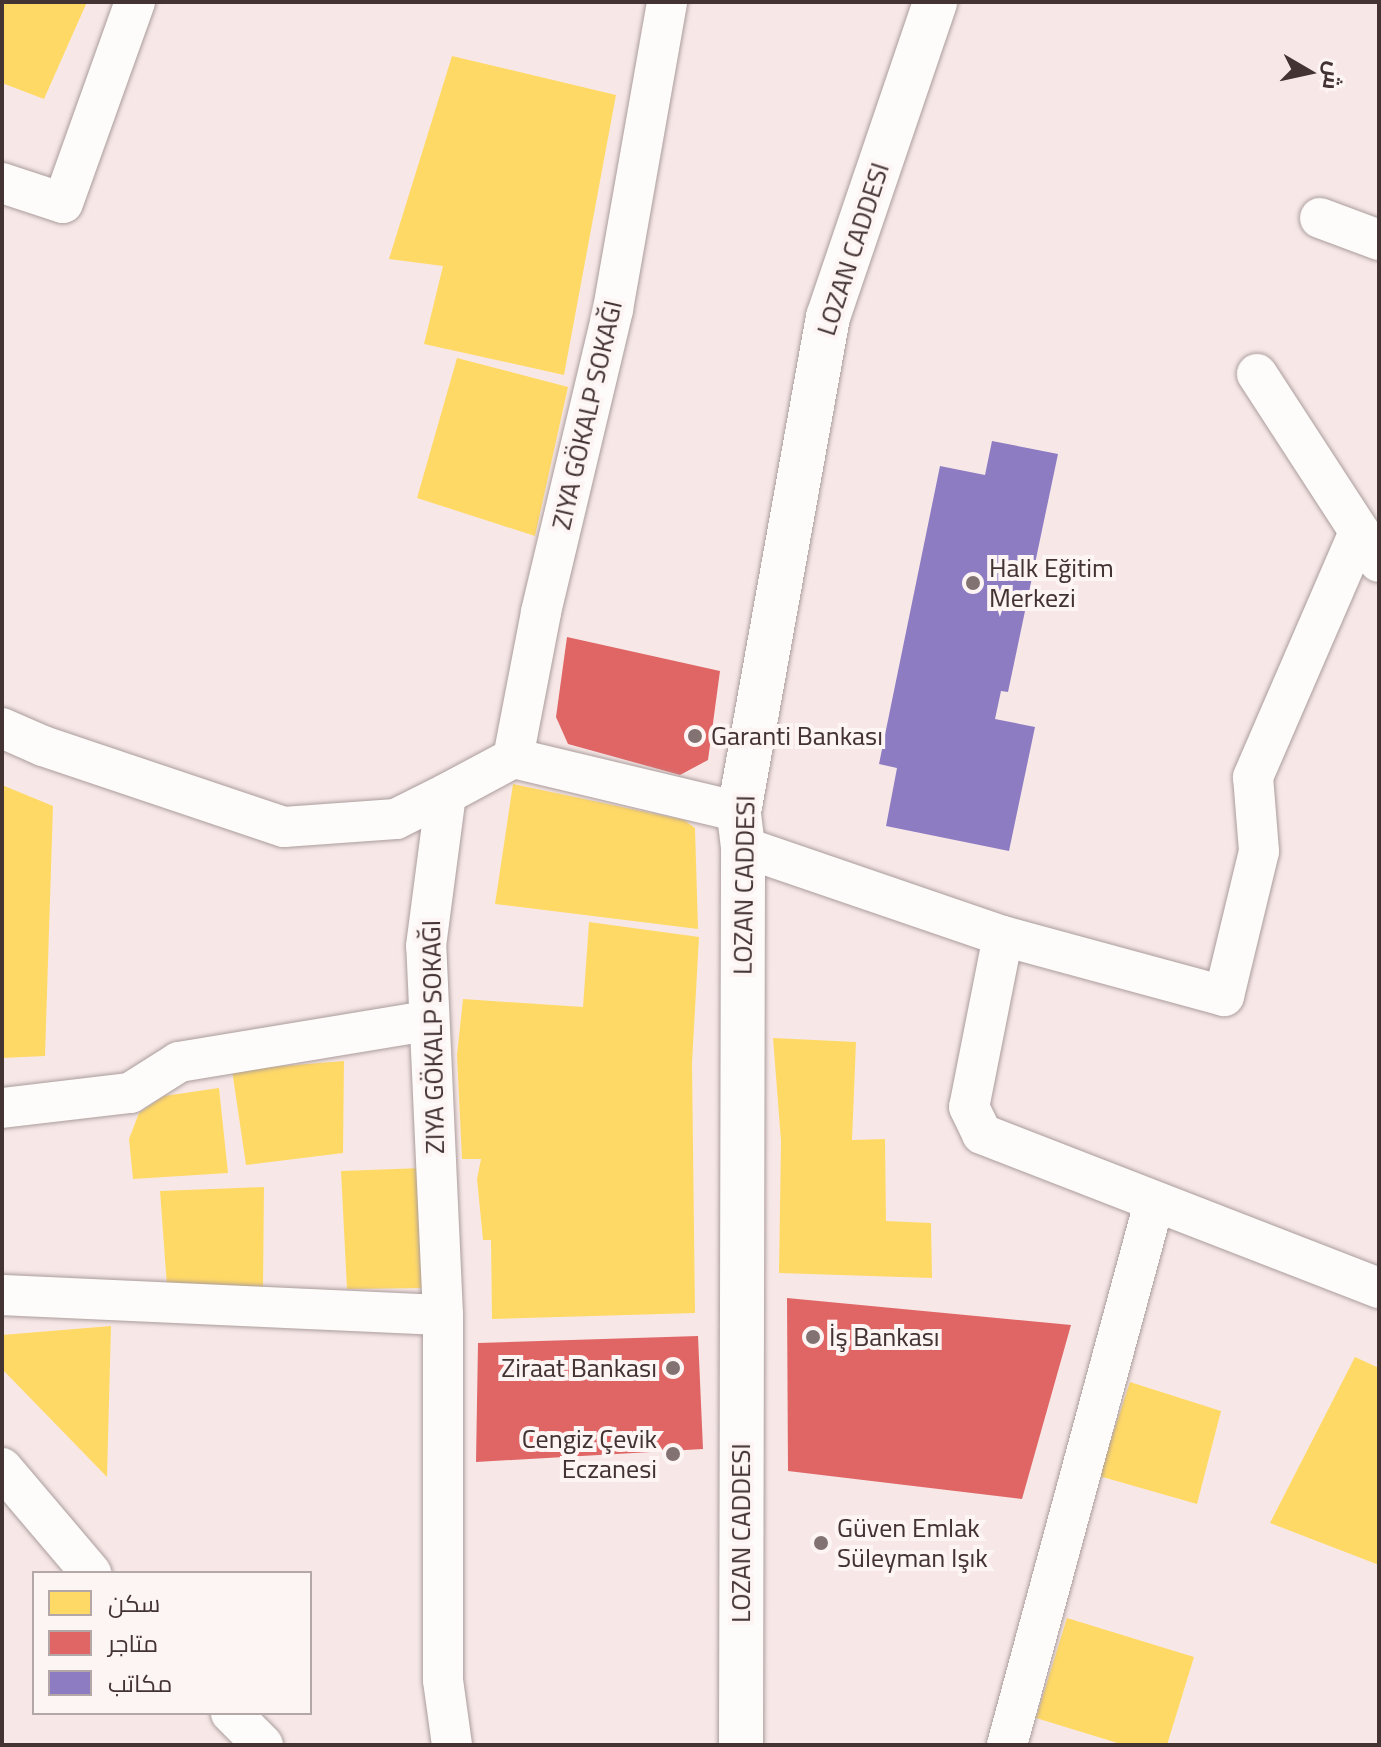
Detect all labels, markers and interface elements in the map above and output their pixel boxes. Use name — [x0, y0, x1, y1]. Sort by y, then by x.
north arrow — [1269, 32, 1349, 112]
text: ش — [1310, 59, 1356, 93]
street label: LOZAN CADDESI — [810, 159, 896, 339]
street label: ZIYA GÖKALP SOKAĞI — [545, 297, 629, 533]
place label: Halk Eğitim Merkezi — [989, 552, 1114, 614]
marker: Halk Eğitim Merkezi — [964, 574, 982, 592]
place label: Garanti Bankası — [711, 720, 883, 752]
marker: Garanti Bankası — [686, 727, 704, 745]
street label: LOZAN CADDESI — [727, 795, 761, 975]
street label: ZIYA GÖKALP SOKAĞI — [415, 920, 451, 1154]
place label: İş Bankası — [829, 1321, 940, 1353]
marker: İş Bankası — [804, 1328, 822, 1346]
place label: Ziraat Bankası — [501, 1352, 657, 1384]
marker: Ziraat Bankası — [664, 1359, 682, 1377]
place label: Cengiz Çevik Eczanesi — [522, 1423, 657, 1484]
street label: LOZAN CADDESI — [725, 1443, 757, 1623]
marker: Cengiz Çevik Eczanesi — [664, 1445, 682, 1463]
place label: Güven Emlak Süleyman Işık — [837, 1512, 988, 1574]
marker: Güven Emlak Süleyman Işık — [812, 1534, 830, 1552]
legend — [32, 1571, 312, 1715]
text: سكن — [108, 1581, 160, 1626]
text: متاجر — [108, 1621, 158, 1666]
text: مكاتب — [108, 1661, 172, 1706]

